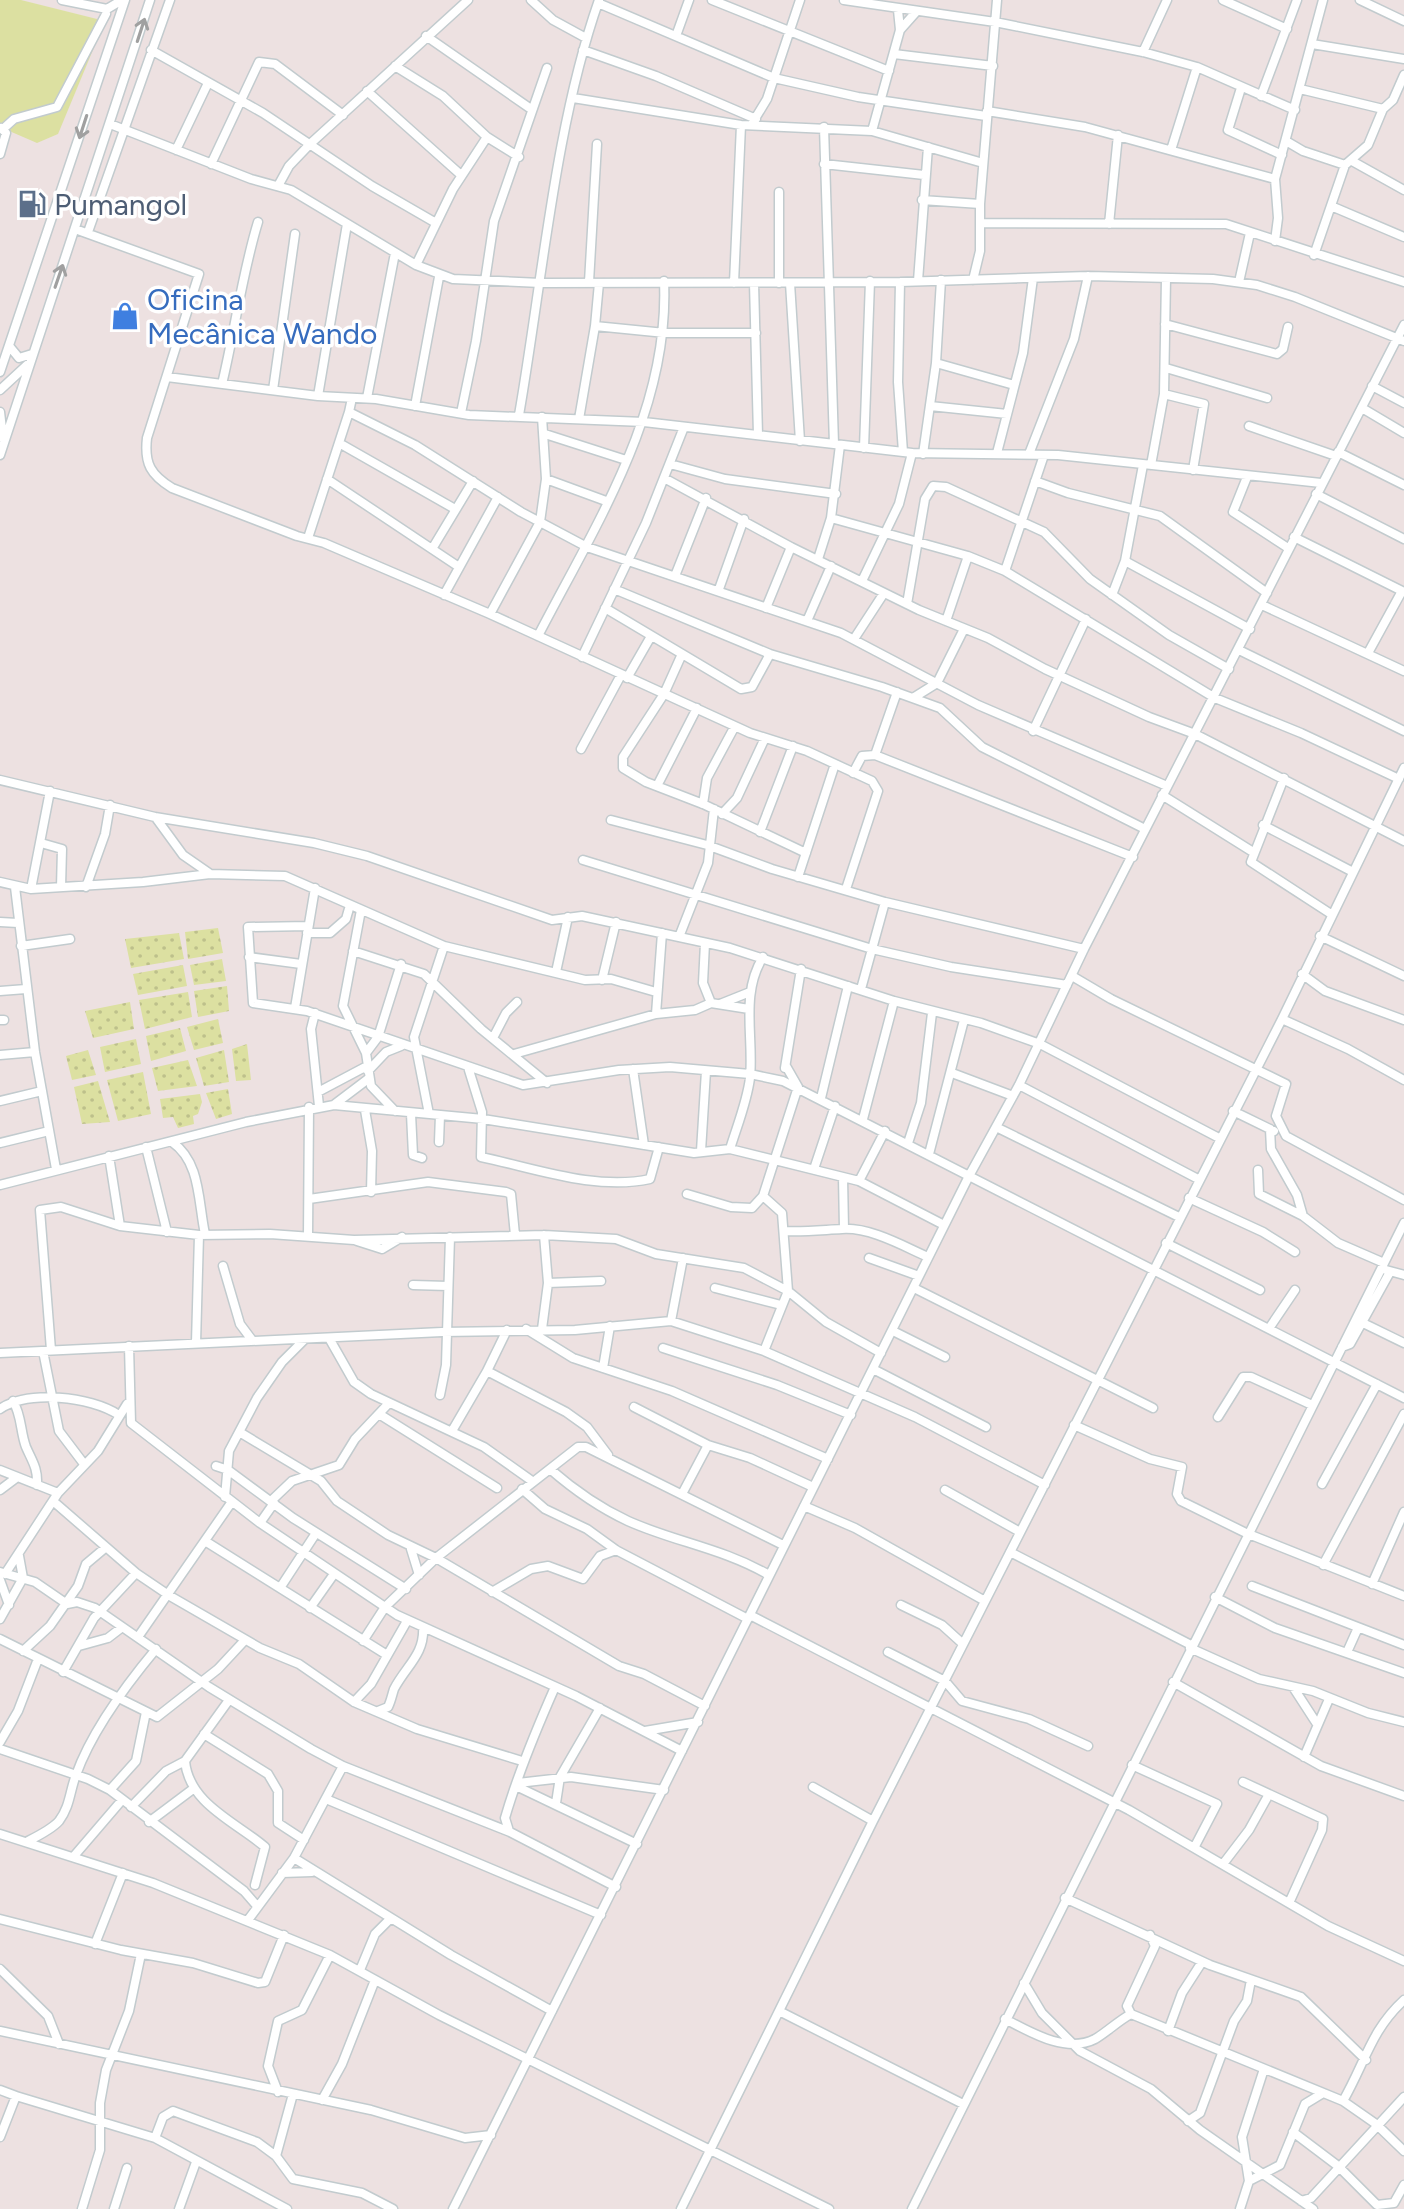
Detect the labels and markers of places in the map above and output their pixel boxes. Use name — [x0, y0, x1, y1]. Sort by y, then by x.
place label: Pumangol — [54, 186, 187, 223]
fuel station icon: Pumangol — [17, 189, 47, 219]
place label: Oficina Mecânica Wando — [147, 281, 378, 352]
shop icon: Oficina Mecânica Wando — [110, 301, 140, 331]

